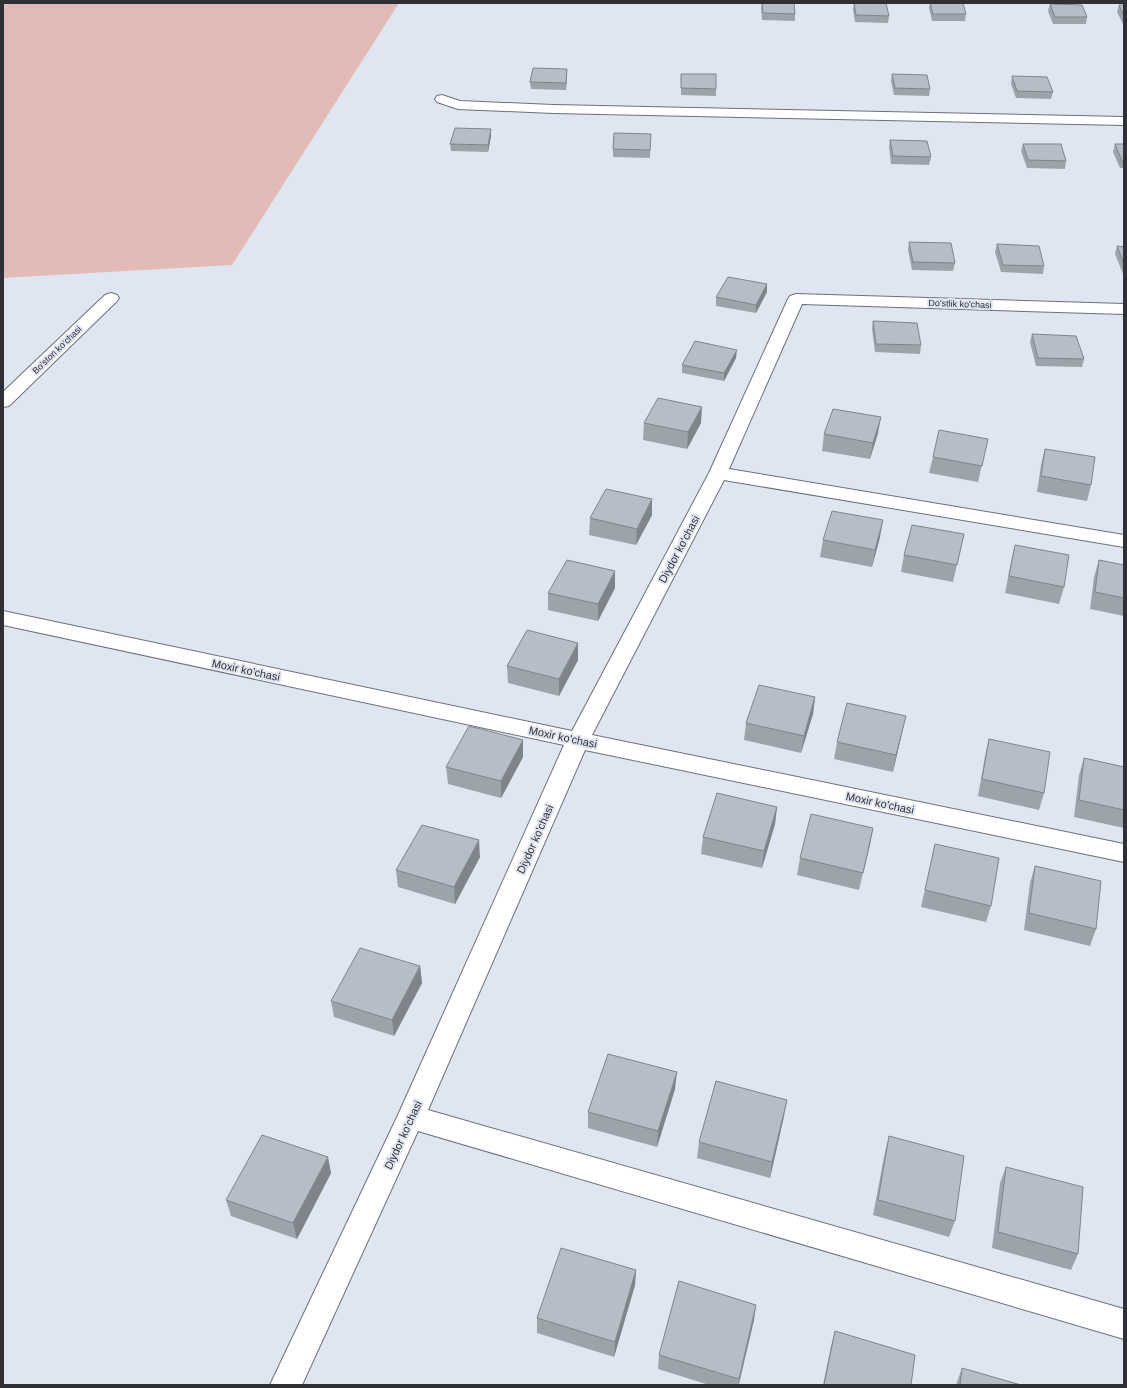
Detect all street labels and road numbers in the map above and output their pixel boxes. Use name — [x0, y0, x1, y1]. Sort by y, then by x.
street label: Do'stlik ko'chasi — [928, 298, 992, 310]
street label: Bo'ston ko'chasi — [30, 324, 84, 376]
street label: Diydor ko'chasi — [656, 513, 702, 585]
street label: Moxir ko'chasi — [211, 657, 281, 683]
street label: Moxir ko'chasi — [528, 724, 598, 750]
street label: Moxir ko'chasi — [845, 790, 915, 816]
street label: Diydor ko'chasi — [514, 803, 556, 875]
street label: Diydor ko'chasi — [382, 1099, 424, 1171]

